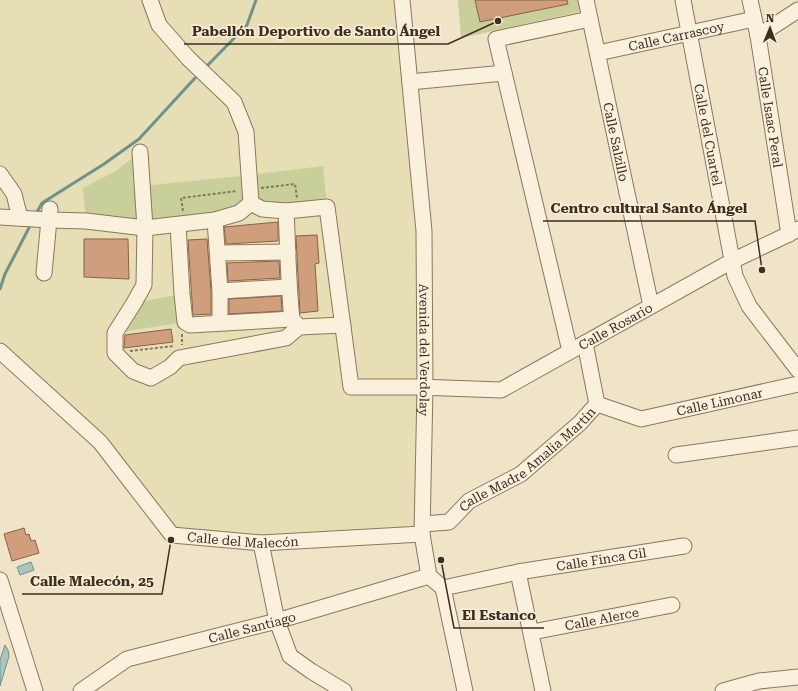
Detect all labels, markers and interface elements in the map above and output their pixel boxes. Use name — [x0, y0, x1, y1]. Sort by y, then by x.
north arrow — [750, 8, 790, 48]
text: N — [766, 12, 775, 25]
callout: Pabellón Deportivo de Santo Ángel — [184, 18, 448, 44]
street label: Calle Carrascoy — [627, 18, 726, 54]
text: Pabellón Deportivo de Santo Ángel — [192, 23, 440, 39]
street label: Calle Isaac Peral — [755, 66, 786, 169]
street label: Calle del Cuartel — [691, 82, 725, 187]
street label: Calle Salzillo — [600, 101, 632, 183]
callout: Centro cultural Santo Ángel — [543, 195, 755, 221]
text: Centro cultural Santo Ángel — [551, 200, 748, 216]
street label: Avenida del Verdolay — [417, 284, 433, 417]
street label: Calle Rosario — [576, 300, 655, 353]
street label: Calle Limonar — [675, 384, 765, 418]
street label: Calle Madre Amalia Martín — [456, 404, 599, 515]
street label: Calle del Malecón — [187, 529, 300, 551]
street label: Calle Finca Gil — [555, 544, 647, 573]
callout: Calle Malecón, 25 — [22, 568, 162, 594]
text: Calle Malecón, 25 — [30, 573, 154, 589]
callout: El Estanco — [454, 602, 544, 628]
street label: Calle Alerce — [563, 604, 640, 633]
text: El Estanco — [462, 607, 536, 623]
street label: Calle Santiago — [207, 608, 297, 646]

